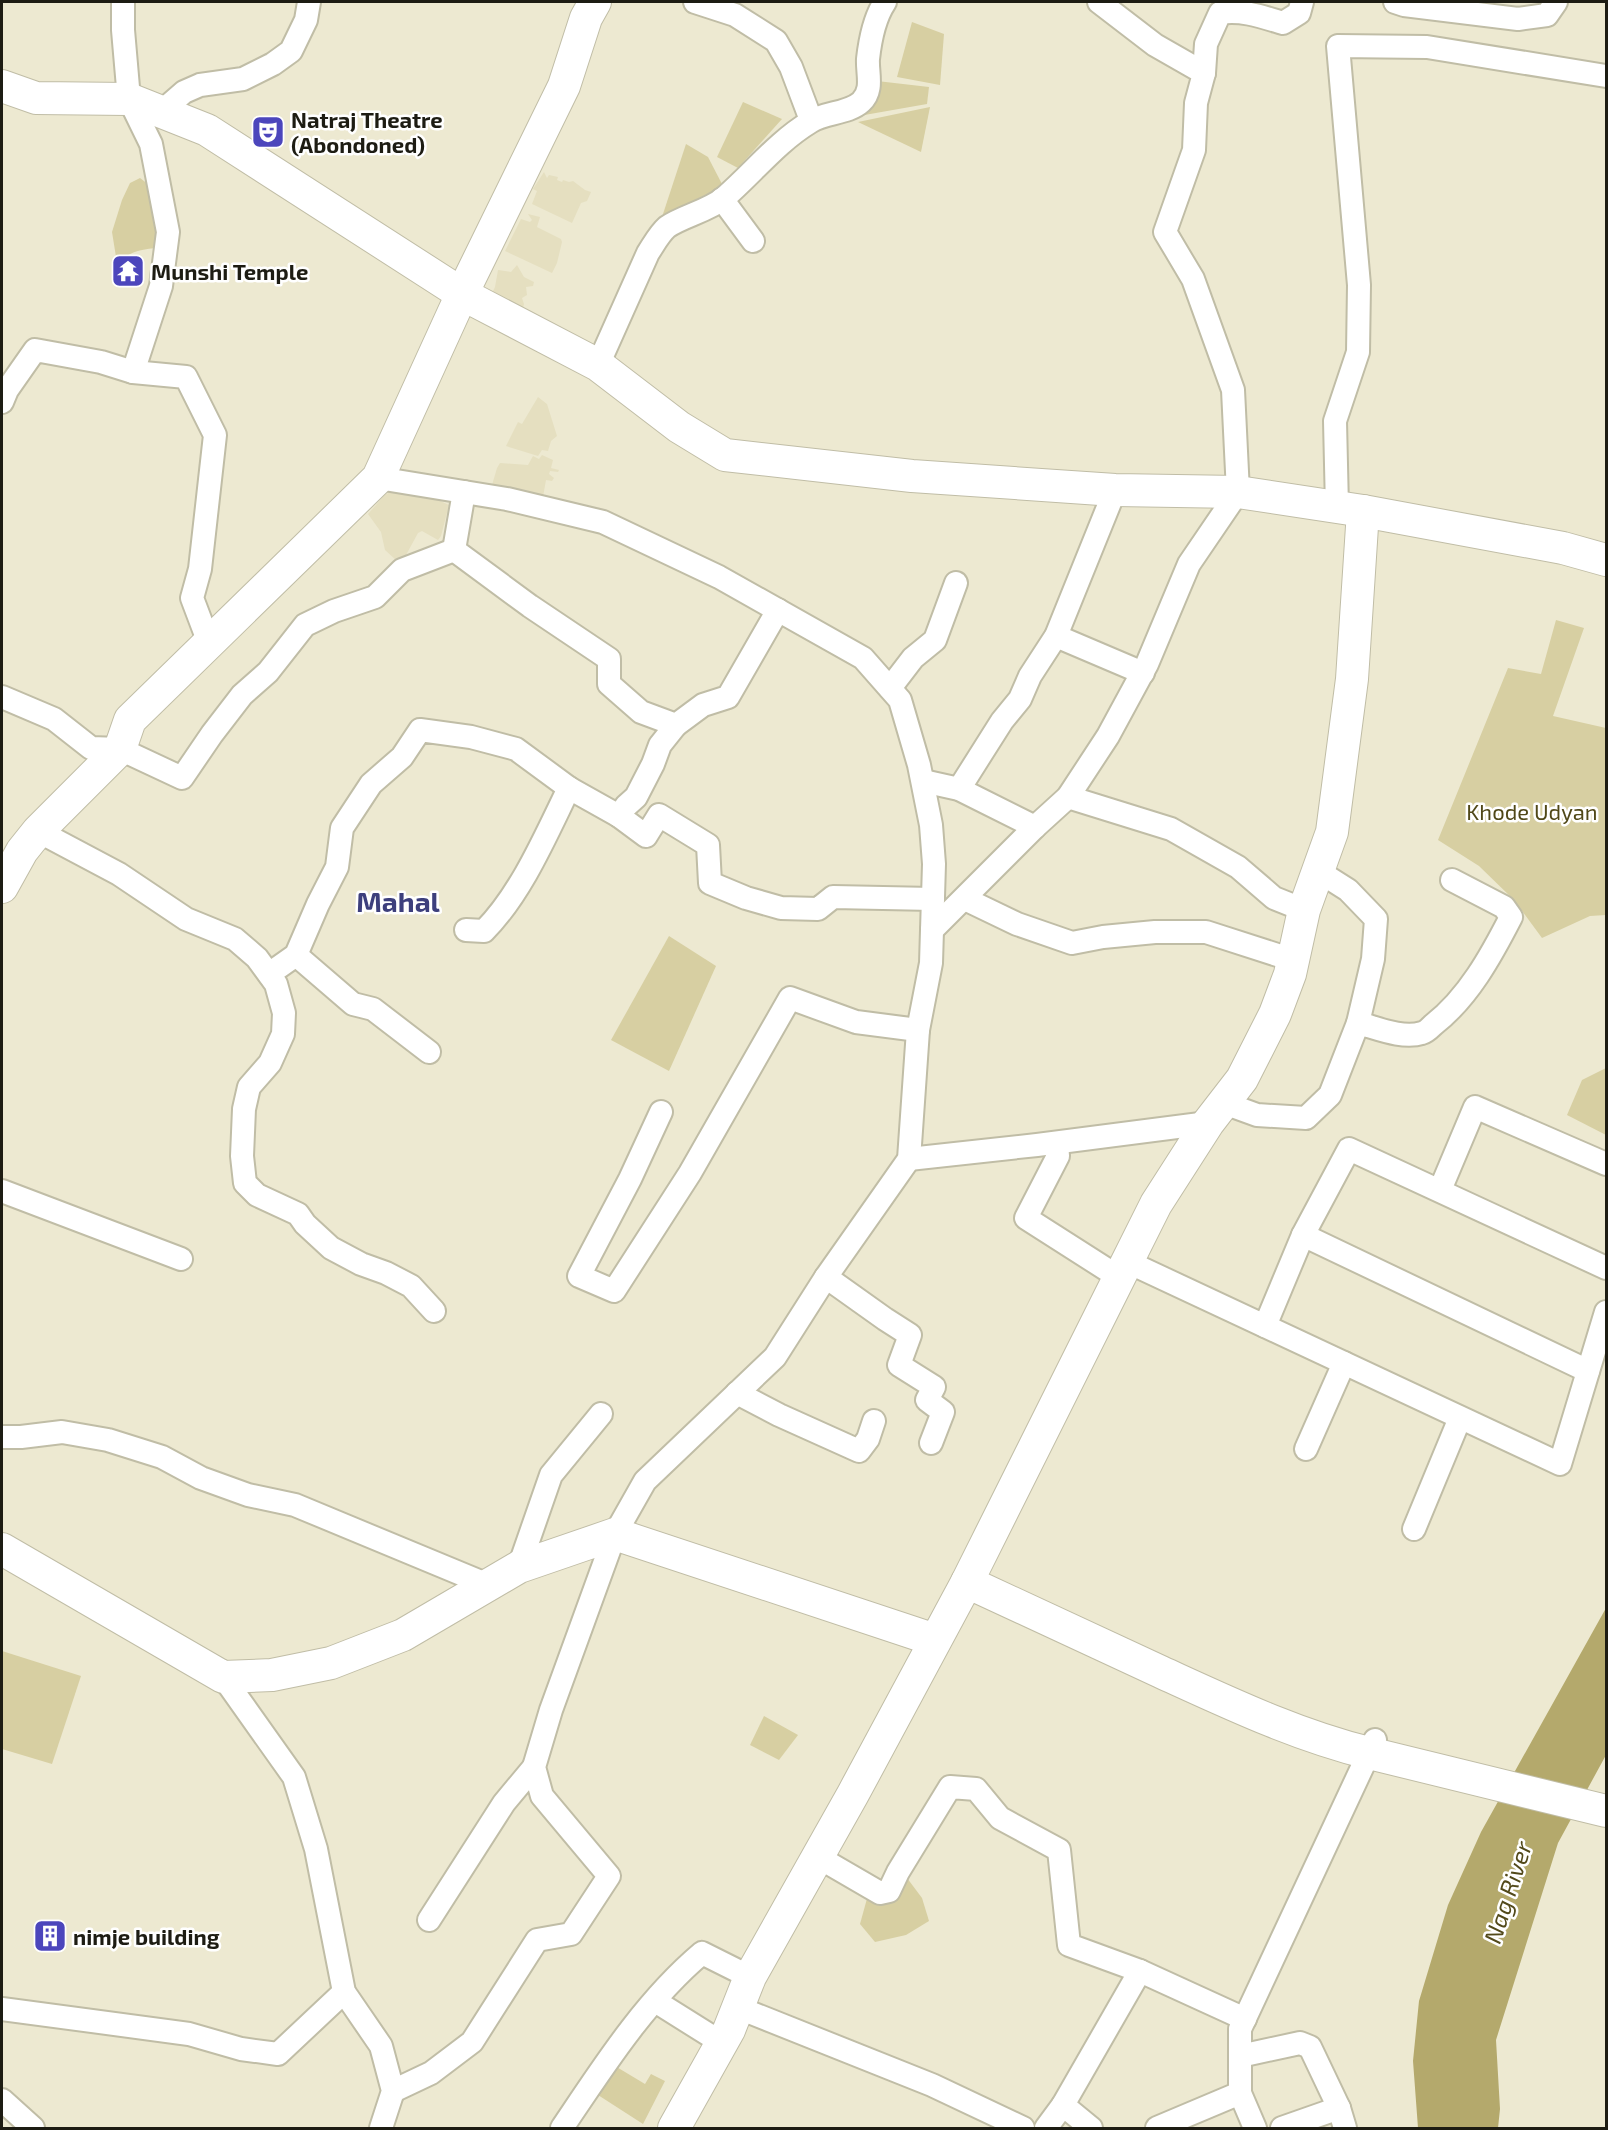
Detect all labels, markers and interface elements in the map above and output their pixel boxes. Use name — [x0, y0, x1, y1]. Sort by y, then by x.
place label: Natraj Theatre (Abondoned) — [291, 106, 443, 157]
theatre icon: Natraj Theatre (Abondoned) — [250, 114, 286, 150]
temple icon: Munshi Temple — [110, 253, 146, 289]
place label: Munshi Temple — [151, 258, 308, 284]
park label: Khode Udyan — [1466, 798, 1598, 824]
district label: Mahal — [356, 884, 441, 918]
water label: Nag River — [1477, 1837, 1537, 1947]
building icon: nimje building — [32, 1918, 68, 1954]
place label: nimje building — [73, 1923, 220, 1949]

